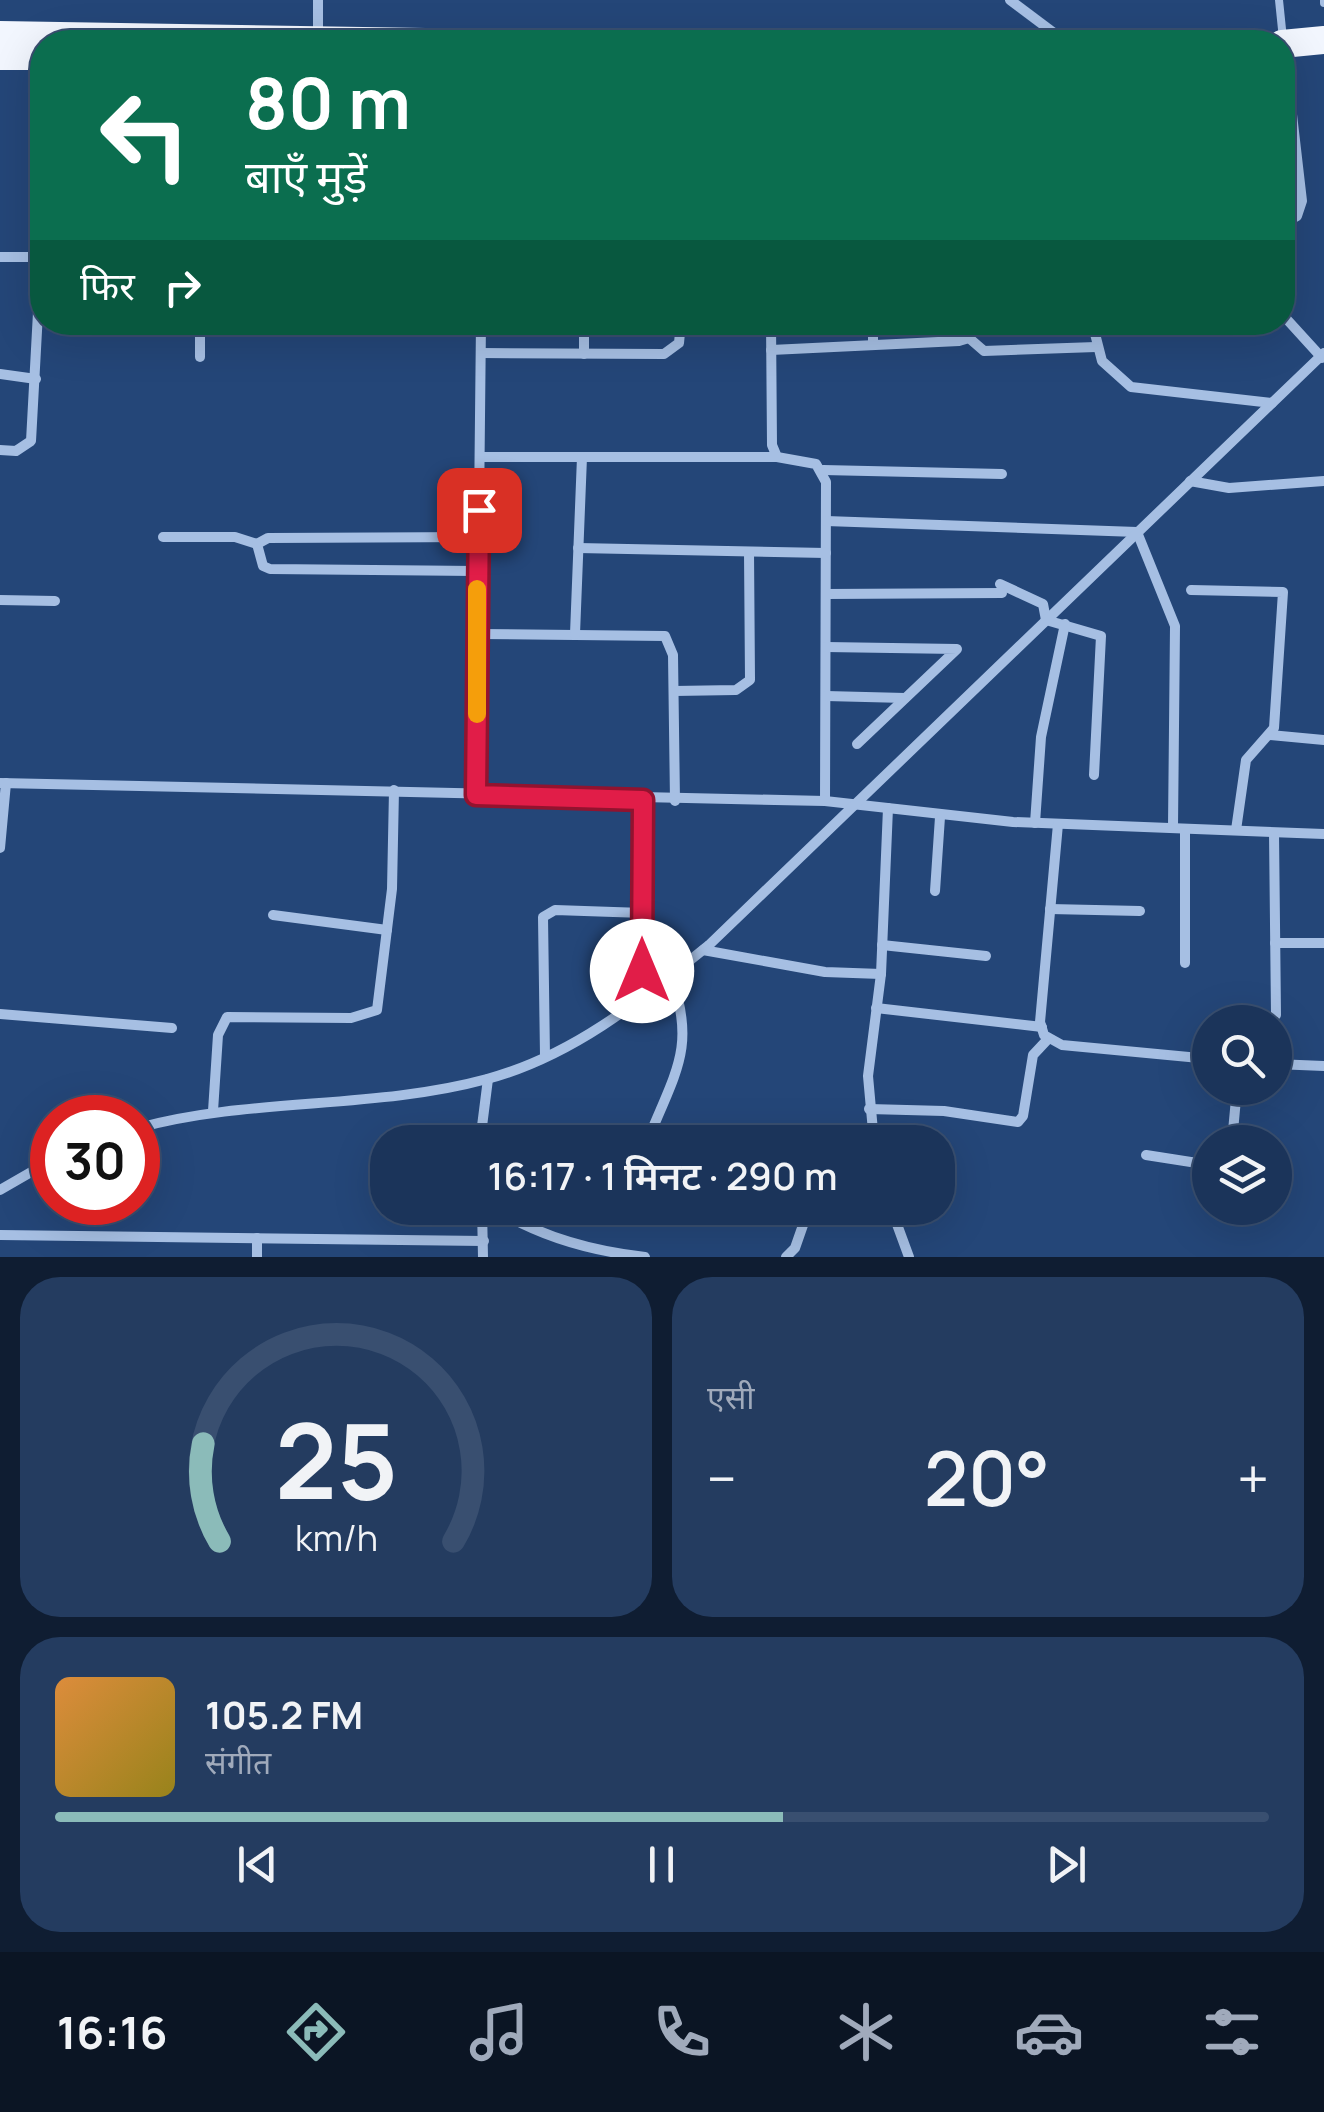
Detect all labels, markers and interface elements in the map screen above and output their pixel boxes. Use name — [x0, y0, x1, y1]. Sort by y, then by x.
text: 80 m — [245, 54, 411, 150]
icon: left — [80, 70, 210, 200]
text: बाएँ मुड़ें — [245, 145, 367, 207]
text: फिर — [80, 259, 135, 311]
icon: right — [155, 260, 210, 315]
pin — [437, 468, 522, 553]
icon: arrive — [452, 483, 507, 538]
position arrow — [590, 919, 694, 1023]
map controls — [1192, 1005, 1292, 1225]
button: search — [1192, 1005, 1292, 1105]
speed limit sign: 30 — [30, 1095, 160, 1225]
button: layers — [1192, 1125, 1292, 1225]
text: 16:17 · 1 मिनट · 290 m — [488, 1149, 837, 1201]
text: एसी — [707, 1375, 755, 1419]
text: 25 — [275, 1388, 397, 1530]
text: 20° — [924, 1426, 1050, 1529]
text: − — [707, 1440, 737, 1516]
text: + — [1237, 1440, 1269, 1516]
text: km/h — [294, 1513, 378, 1562]
text: 105.2 FM — [205, 1688, 363, 1740]
text: संगीत — [205, 1740, 271, 1784]
icon: previous — [230, 1837, 285, 1892]
icon: pause — [634, 1837, 689, 1892]
icon: next — [1039, 1837, 1094, 1892]
icon: directions — [281, 1997, 351, 2067]
icon: music — [464, 1997, 534, 2067]
icon: phone — [647, 1997, 717, 2067]
icon: climate — [831, 1997, 901, 2067]
icon: car — [1014, 1997, 1084, 2067]
icon: filters — [1197, 1997, 1267, 2067]
text: 16:16 — [57, 2001, 167, 2063]

